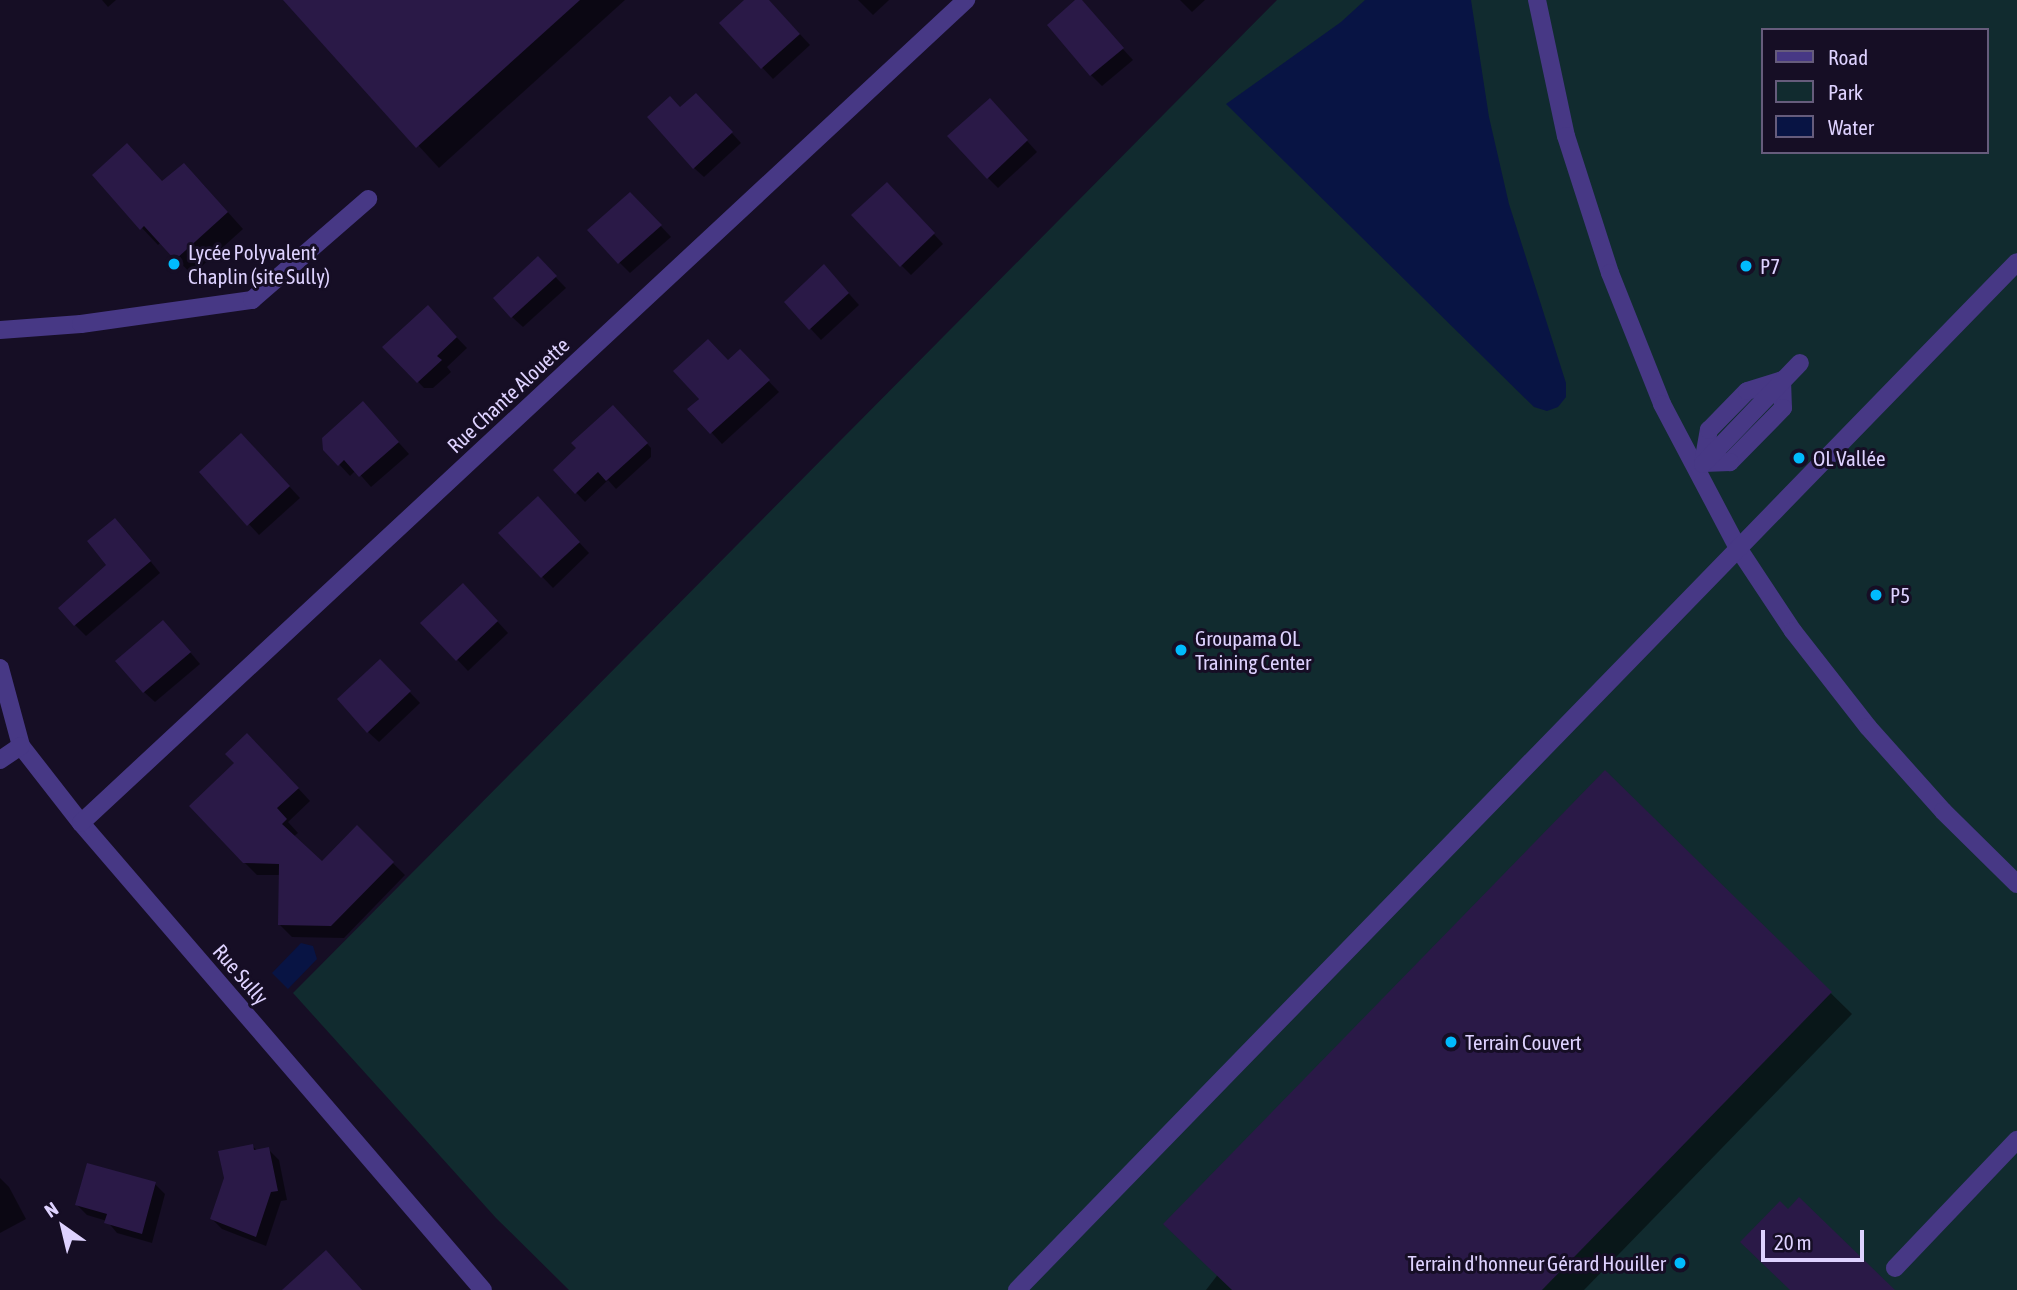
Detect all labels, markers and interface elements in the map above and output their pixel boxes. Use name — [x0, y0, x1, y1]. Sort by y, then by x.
legend — [1762, 28, 1989, 154]
text: Road — [1828, 45, 1868, 69]
text: Park — [1828, 80, 1863, 104]
text: Water — [1828, 115, 1874, 139]
place label: Lycée Polyvalent Chaplin (site Sully) — [188, 239, 330, 289]
place label: P7 — [1760, 253, 1780, 279]
marker: Lycée Polyvalent Chaplin (site Sully) — [166, 256, 182, 272]
marker: P7 — [1738, 258, 1754, 274]
street label: Rue Chante Alouette — [442, 332, 574, 458]
place label: OL Vallée — [1813, 445, 1886, 471]
marker: OL Vallée — [1791, 450, 1807, 466]
place label: P5 — [1890, 582, 1910, 608]
marker: P5 — [1868, 587, 1884, 603]
place label: Groupama OL Training Center — [1195, 625, 1311, 675]
marker: Groupama OL Training Center — [1173, 642, 1189, 658]
street label: Rue Sully — [208, 939, 274, 1009]
place label: Terrain Couvert — [1465, 1029, 1582, 1055]
marker: Terrain Couvert — [1443, 1034, 1459, 1050]
north arrow — [28, 1192, 98, 1262]
text: N — [40, 1197, 62, 1222]
scale bar — [1765, 1216, 1868, 1260]
text: 20 m — [1774, 1230, 1812, 1254]
place label: Terrain d'honneur Gérard Houiller — [1407, 1250, 1666, 1276]
marker: Terrain d'honneur Gérard Houiller — [1672, 1255, 1688, 1271]

